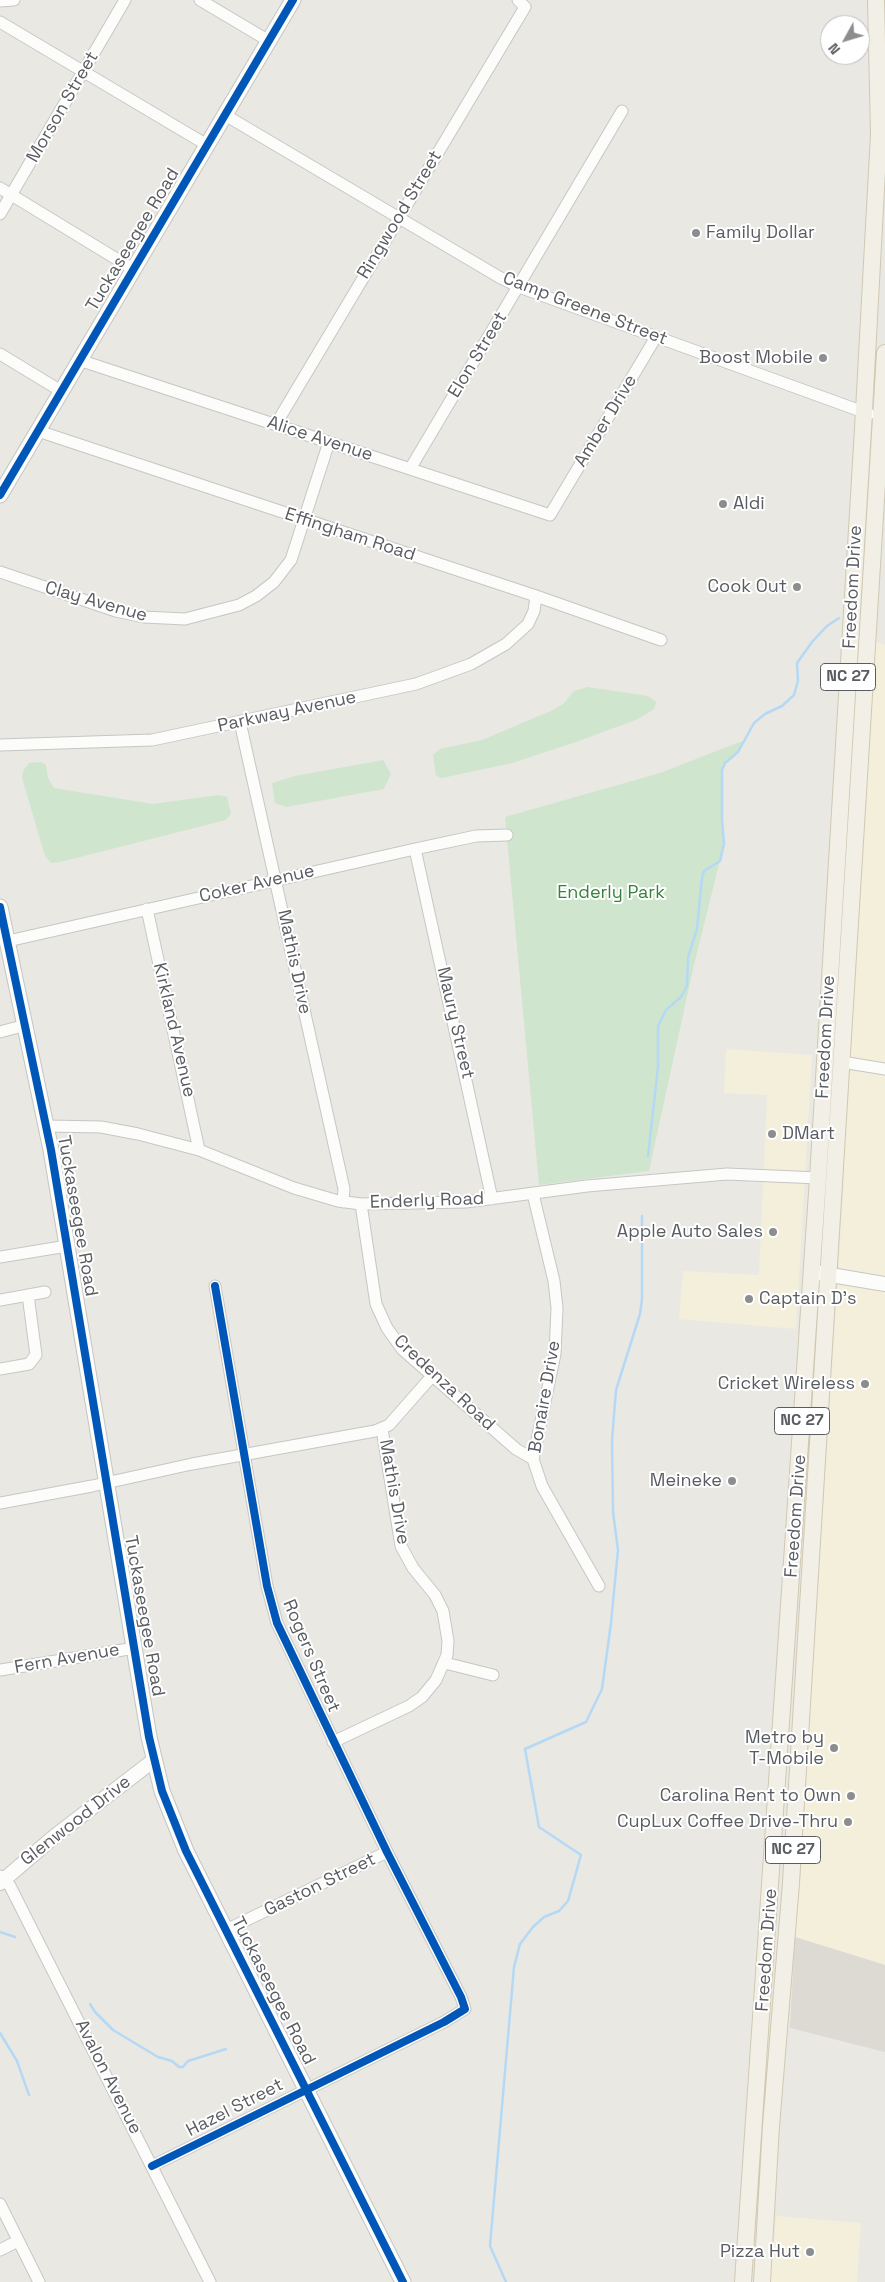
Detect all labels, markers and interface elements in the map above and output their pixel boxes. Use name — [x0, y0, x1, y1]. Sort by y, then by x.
north arrow — [820, 15, 870, 65]
text: N — [824, 40, 844, 58]
street label: Morson Street — [22, 48, 104, 166]
street label: Ringwood Street — [353, 147, 447, 283]
street label: Tuckaseegee Road — [82, 164, 184, 316]
place label: Family Dollar — [706, 222, 815, 244]
marker: Family Dollar — [690, 227, 702, 239]
street label: Camp Greene Street — [500, 268, 670, 350]
street label: Elon Street — [444, 308, 512, 402]
place label: Boost Mobile — [699, 347, 813, 369]
marker: Boost Mobile — [817, 352, 829, 364]
street label: Amber Drive — [570, 371, 642, 471]
street label: Alice Avenue — [264, 412, 376, 466]
place label: Aldi — [733, 493, 765, 515]
marker: Aldi — [717, 498, 729, 510]
street label: Effingham Road — [282, 504, 418, 566]
street label: Freedom Drive — [839, 525, 867, 649]
place label: Cook Out — [708, 576, 787, 598]
street label: Clay Avenue — [42, 577, 150, 627]
marker: Cook Out — [791, 581, 803, 593]
road number: NC 27 — [820, 664, 876, 690]
street label: Parkway Avenue — [216, 687, 358, 737]
street label: Coker Avenue — [197, 860, 317, 908]
park label: Enderly Park — [557, 882, 665, 904]
street label: Mathis Drive — [272, 908, 316, 1016]
street label: Kirkland Avenue — [148, 961, 200, 1099]
street label: Maury Street — [432, 965, 478, 1081]
street label: Freedom Drive — [812, 975, 840, 1099]
place label: DMart — [782, 1123, 835, 1145]
marker: DMart — [766, 1128, 778, 1140]
street label: Tuckaseegee Road — [52, 1134, 102, 1298]
street label: Enderly Road — [369, 1188, 485, 1214]
place label: Apple Auto Sales — [617, 1221, 763, 1243]
marker: Apple Auto Sales — [767, 1226, 779, 1238]
place label: Captain D's — [759, 1288, 856, 1310]
marker: Captain D's — [743, 1293, 755, 1305]
street label: Credenza Road — [389, 1331, 499, 1435]
street label: Bonaire Drive — [524, 1339, 566, 1455]
place label: Cricket Wireless — [718, 1373, 855, 1395]
marker: Cricket Wireless — [859, 1378, 871, 1390]
road number: NC 27 — [774, 1408, 830, 1434]
street label: Mathis Drive — [374, 1438, 414, 1546]
street label: Freedom Drive — [781, 1454, 811, 1578]
place label: Meineke — [650, 1470, 722, 1492]
marker: Meineke — [726, 1475, 738, 1487]
street label: Tuckaseegee Road — [119, 1534, 169, 1698]
street label: Rogers Street — [278, 1596, 344, 1716]
street label: Fern Avenue — [13, 1639, 121, 1679]
place label: Metro by T-Mobile — [745, 1727, 824, 1770]
marker: Metro by T-Mobile — [828, 1742, 840, 1754]
street label: Glenwood Drive — [17, 1771, 135, 1871]
place label: Carolina Rent to Own — [660, 1785, 841, 1807]
marker: Carolina Rent to Own — [845, 1790, 857, 1802]
place label: CupLux Coffee Drive-Thru — [617, 1811, 838, 1833]
marker: CupLux Coffee Drive-Thru — [842, 1816, 854, 1828]
road number: NC 27 — [766, 1836, 820, 1864]
street label: Gaston Street — [261, 1849, 379, 1921]
street label: Freedom Drive — [752, 1888, 782, 2012]
street label: Tuckaseegee Road — [226, 1913, 320, 2069]
street label: Avalon Avenue — [70, 2016, 146, 2138]
street label: Hazel Street — [183, 2074, 287, 2142]
place label: Pizza Hut — [720, 2241, 800, 2263]
marker: Pizza Hut — [804, 2246, 816, 2258]

